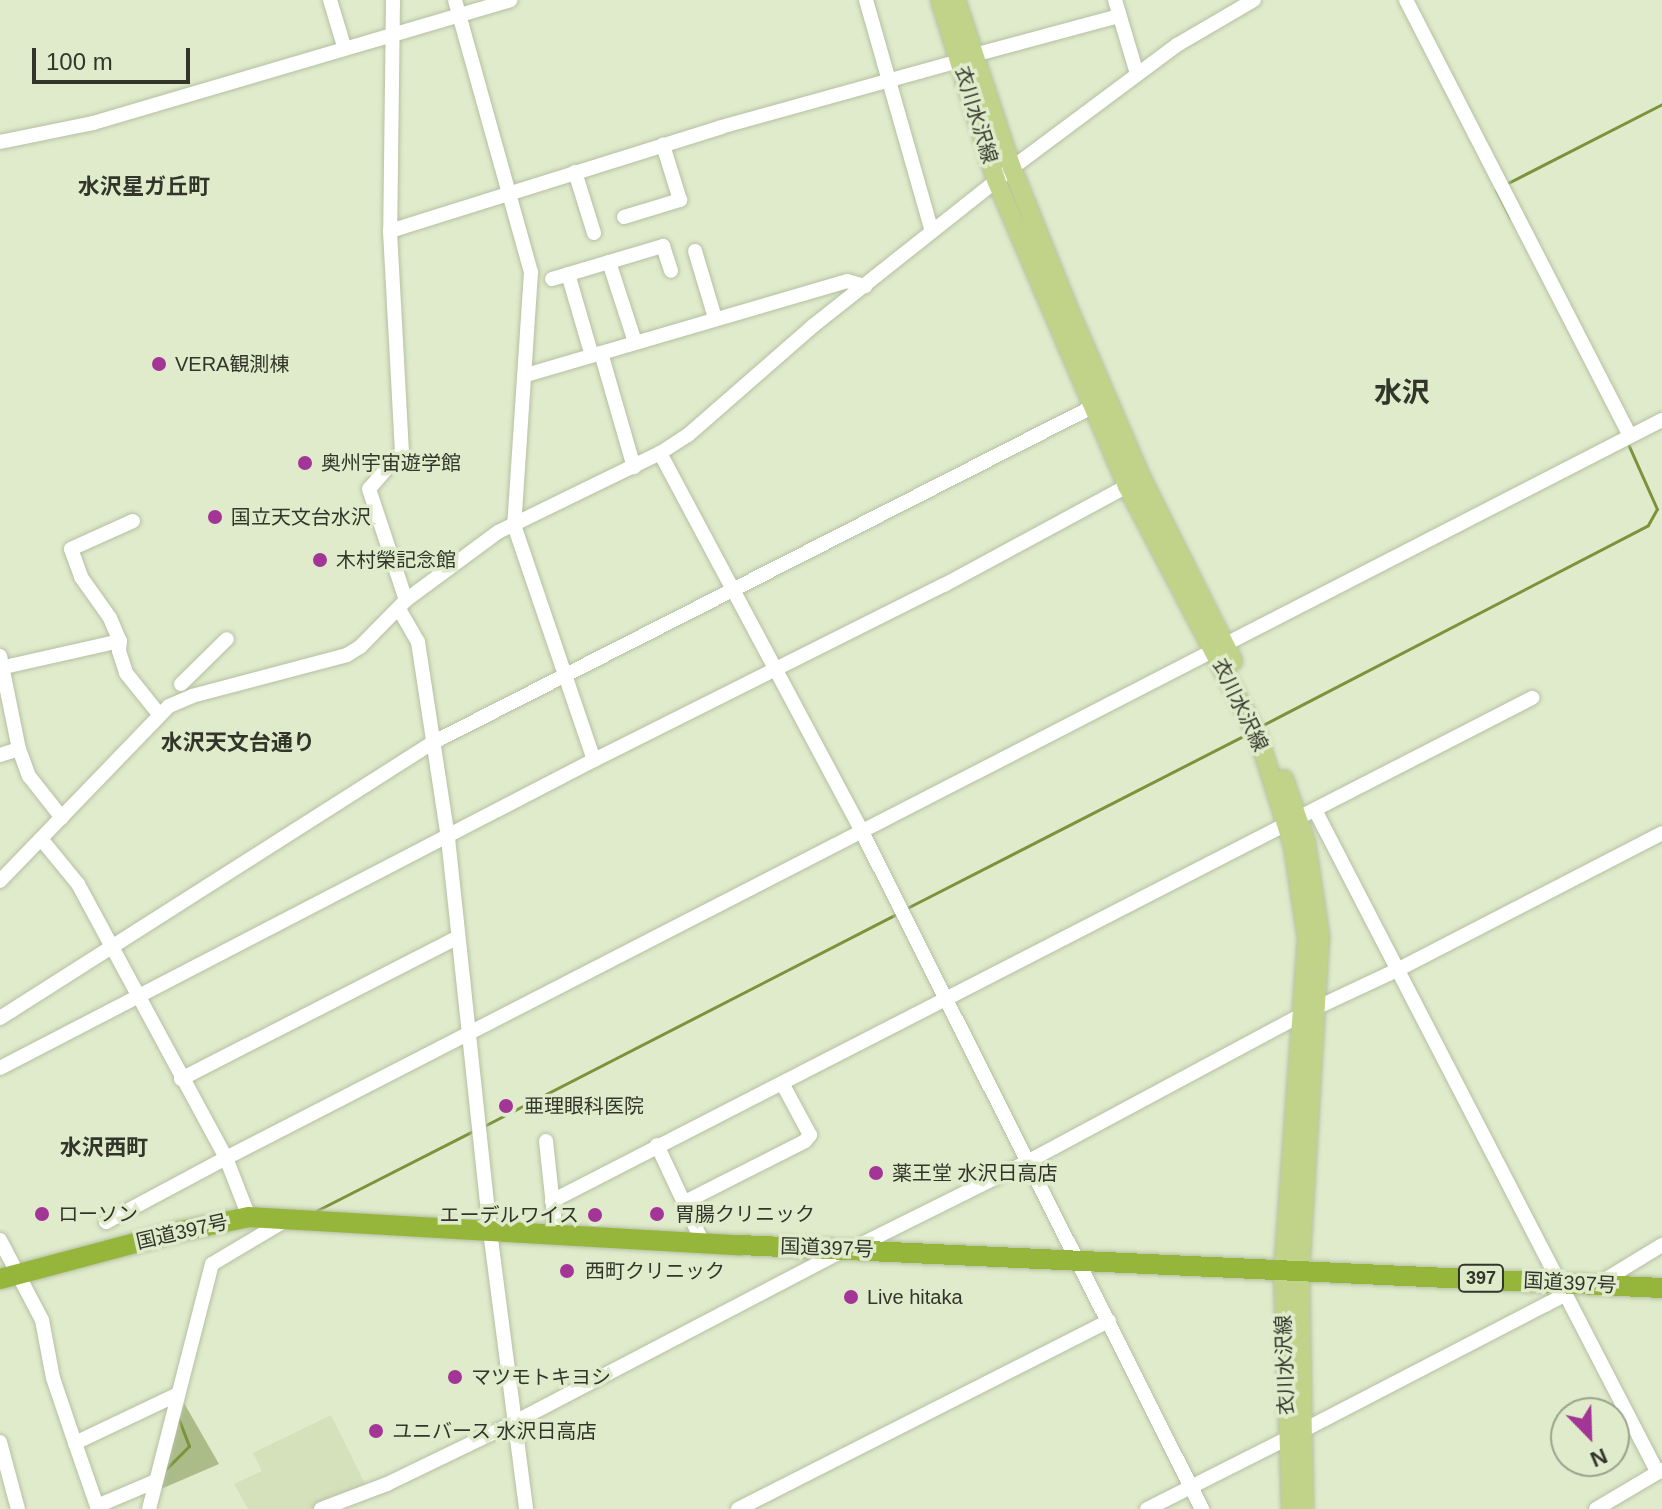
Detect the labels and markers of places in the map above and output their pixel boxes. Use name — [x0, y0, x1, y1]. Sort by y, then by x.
place label: VERA観測棟 — [175, 352, 289, 376]
marker: VERA観測棟 — [150, 355, 168, 373]
place label: 奥州宇宙遊学館 — [321, 451, 461, 475]
marker: 奥州宇宙遊学館 — [296, 454, 314, 472]
place label: 国立天文台水沢 — [231, 505, 371, 529]
marker: 国立天文台水沢 — [206, 508, 224, 526]
place label: 木村榮記念館 — [336, 548, 456, 572]
marker: 木村榮記念館 — [311, 551, 329, 569]
place label: 亜理眼科医院 — [524, 1094, 644, 1118]
marker: 亜理眼科医院 — [495, 1095, 517, 1117]
place label: 薬王堂 水沢日高店 — [892, 1161, 1058, 1185]
marker: 薬王堂 水沢日高店 — [867, 1164, 885, 1182]
place label: ローソン — [58, 1202, 138, 1226]
place label: 胃腸クリニック — [675, 1202, 815, 1226]
place label: エーデルワイス — [439, 1203, 579, 1227]
marker: 胃腸クリニック — [646, 1203, 668, 1225]
marker: ローソン — [33, 1205, 51, 1223]
marker: エーデルワイス — [586, 1206, 604, 1224]
place label: 西町クリニック — [585, 1259, 725, 1283]
marker: 西町クリニック — [556, 1260, 578, 1282]
place label: Live hitaka — [867, 1285, 963, 1309]
marker: Live hitaka — [842, 1288, 860, 1306]
place label: マツモトキヨシ — [471, 1365, 611, 1389]
marker: マツモトキヨシ — [446, 1368, 464, 1386]
place label: ユニバース 水沢日高店 — [392, 1419, 598, 1443]
marker: ユニバース 水沢日高店 — [367, 1422, 385, 1440]

